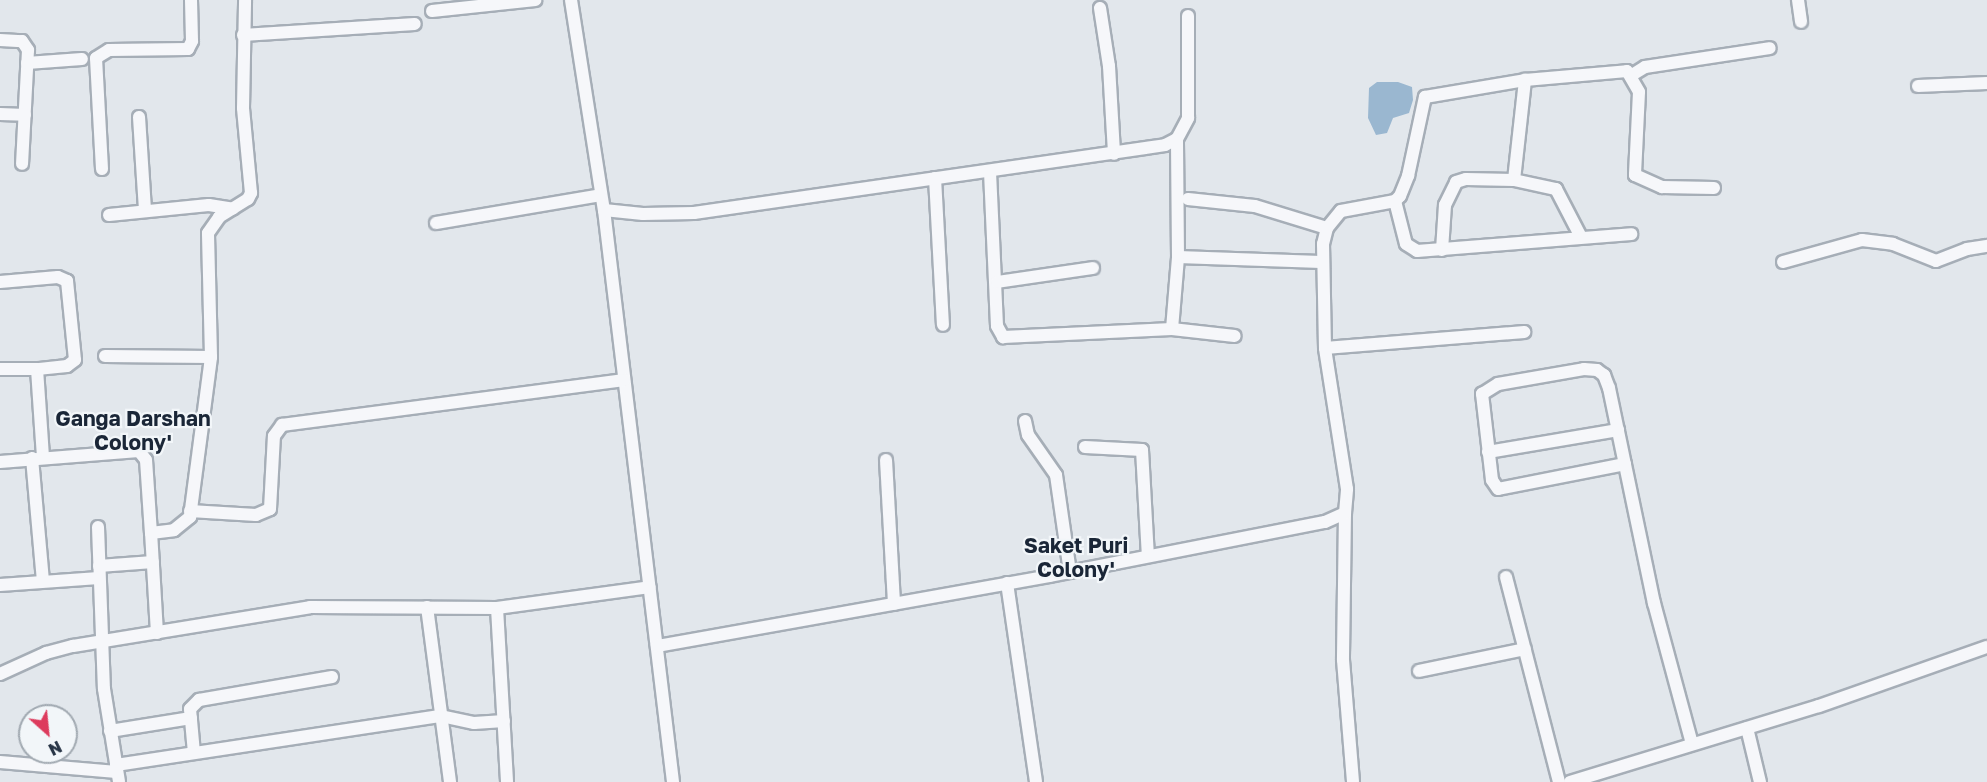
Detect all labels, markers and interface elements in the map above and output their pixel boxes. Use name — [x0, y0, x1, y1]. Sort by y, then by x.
district label: Ganga Darshan Colony' — [55, 405, 211, 455]
district label: Saket Puri Colony' — [1024, 532, 1128, 582]
north arrow — [18, 704, 78, 764]
text: N — [45, 737, 65, 760]

